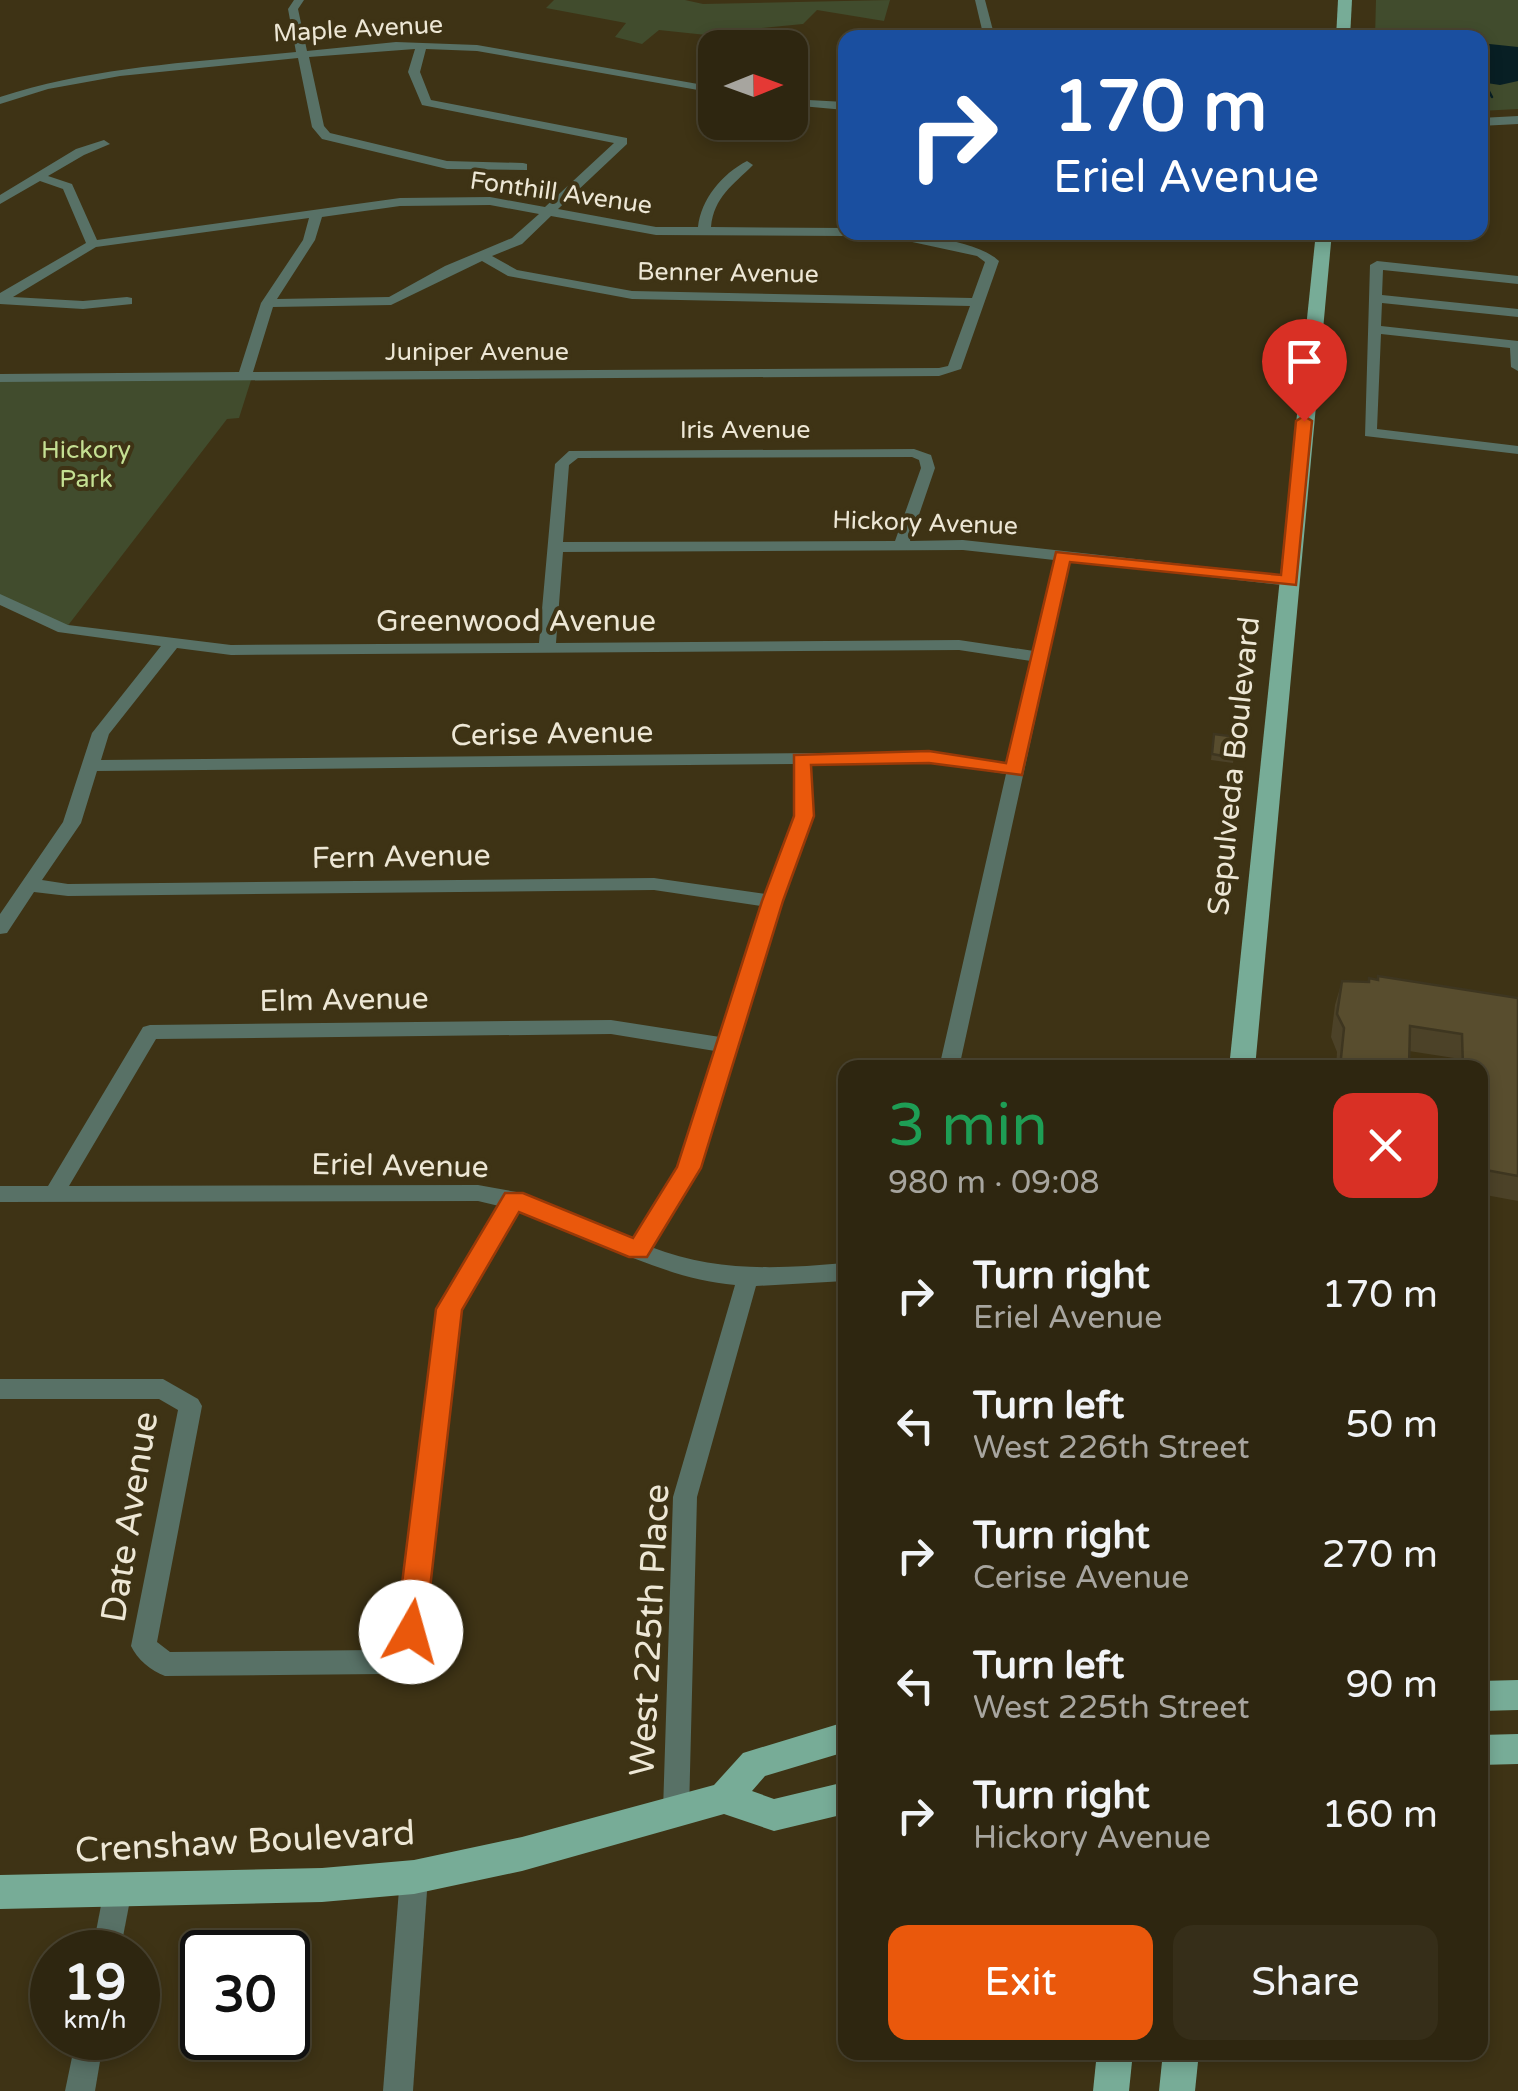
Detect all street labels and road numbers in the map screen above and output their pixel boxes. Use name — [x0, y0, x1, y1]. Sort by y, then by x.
street label: Maple Avenue — [272, 10, 444, 48]
street label: Fonthill Avenue — [468, 165, 654, 221]
street label: Benner Avenue — [637, 256, 819, 290]
street label: Juniper Avenue — [385, 337, 569, 367]
street label: Iris Avenue — [680, 415, 810, 445]
street label: Hickory Avenue — [832, 505, 1018, 541]
street label: Greenwood Avenue — [376, 603, 656, 640]
street label: Sepulveda Boulevard — [1200, 615, 1268, 917]
street label: Cerise Avenue — [450, 714, 654, 754]
street label: Fern Avenue — [311, 837, 491, 877]
street label: Elm Avenue — [259, 980, 429, 1020]
street label: Eriel Avenue — [311, 1146, 489, 1186]
street label: Date Avenue — [93, 1409, 167, 1625]
street label: West 225th Place — [621, 1483, 679, 1777]
street label: Crenshaw Boulevard — [74, 1812, 416, 1872]

